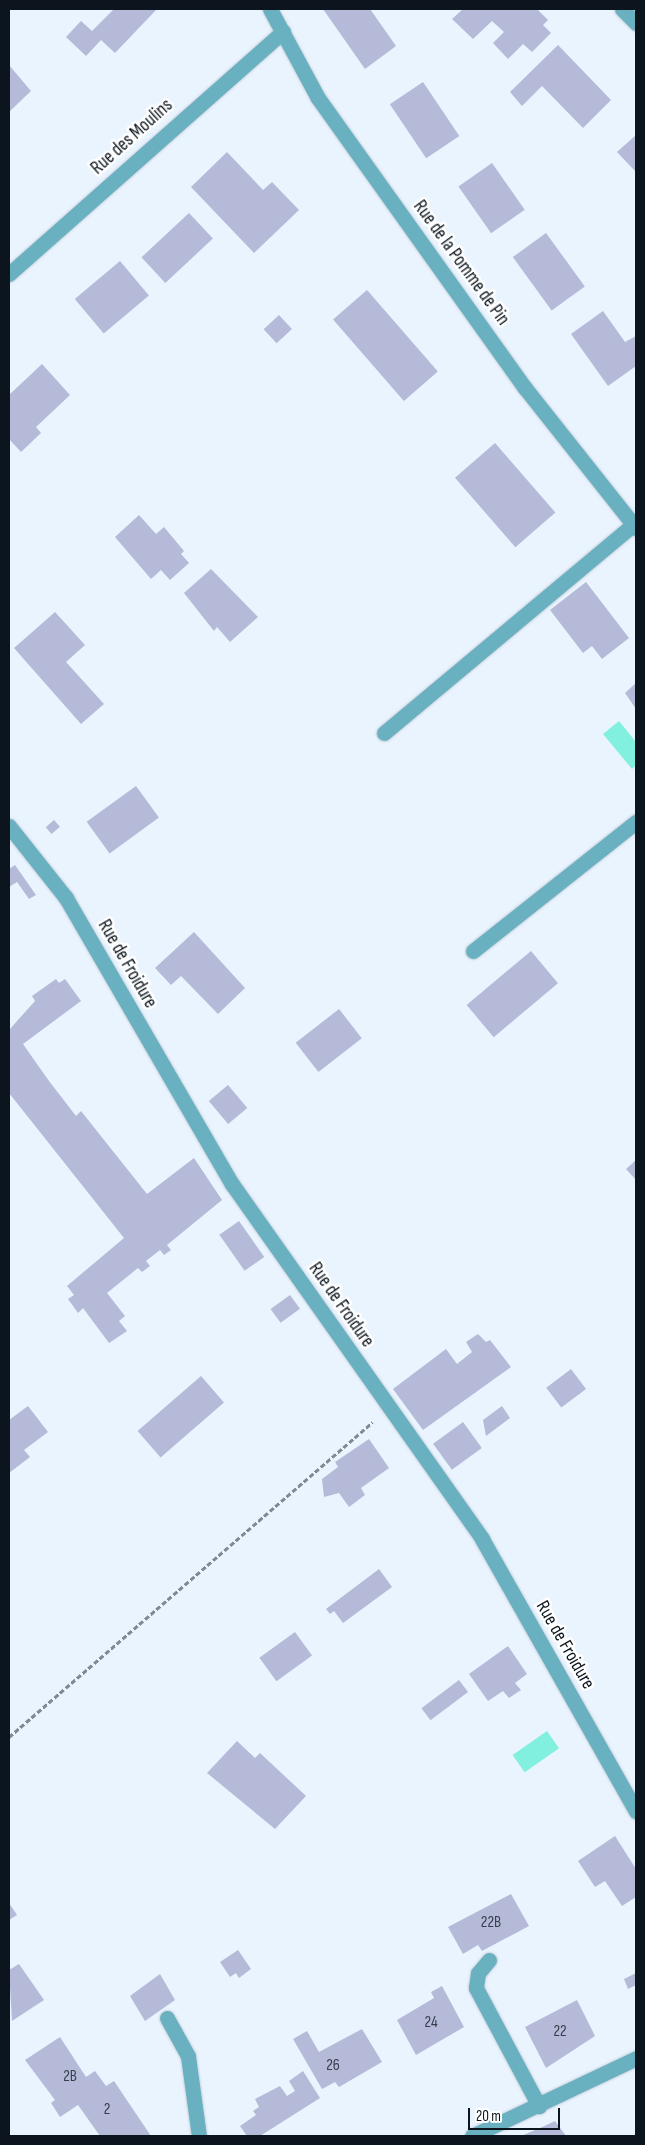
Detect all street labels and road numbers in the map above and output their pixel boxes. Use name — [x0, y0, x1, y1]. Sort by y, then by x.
street label: Rue des Moulins — [86, 94, 178, 180]
street label: Rue de la Pomme de Pin — [408, 196, 514, 330]
street label: Rue de Froidure — [93, 916, 161, 1012]
street label: Rue de Froidure — [303, 1258, 379, 1352]
street label: Rue de Froidure — [531, 1597, 599, 1693]

